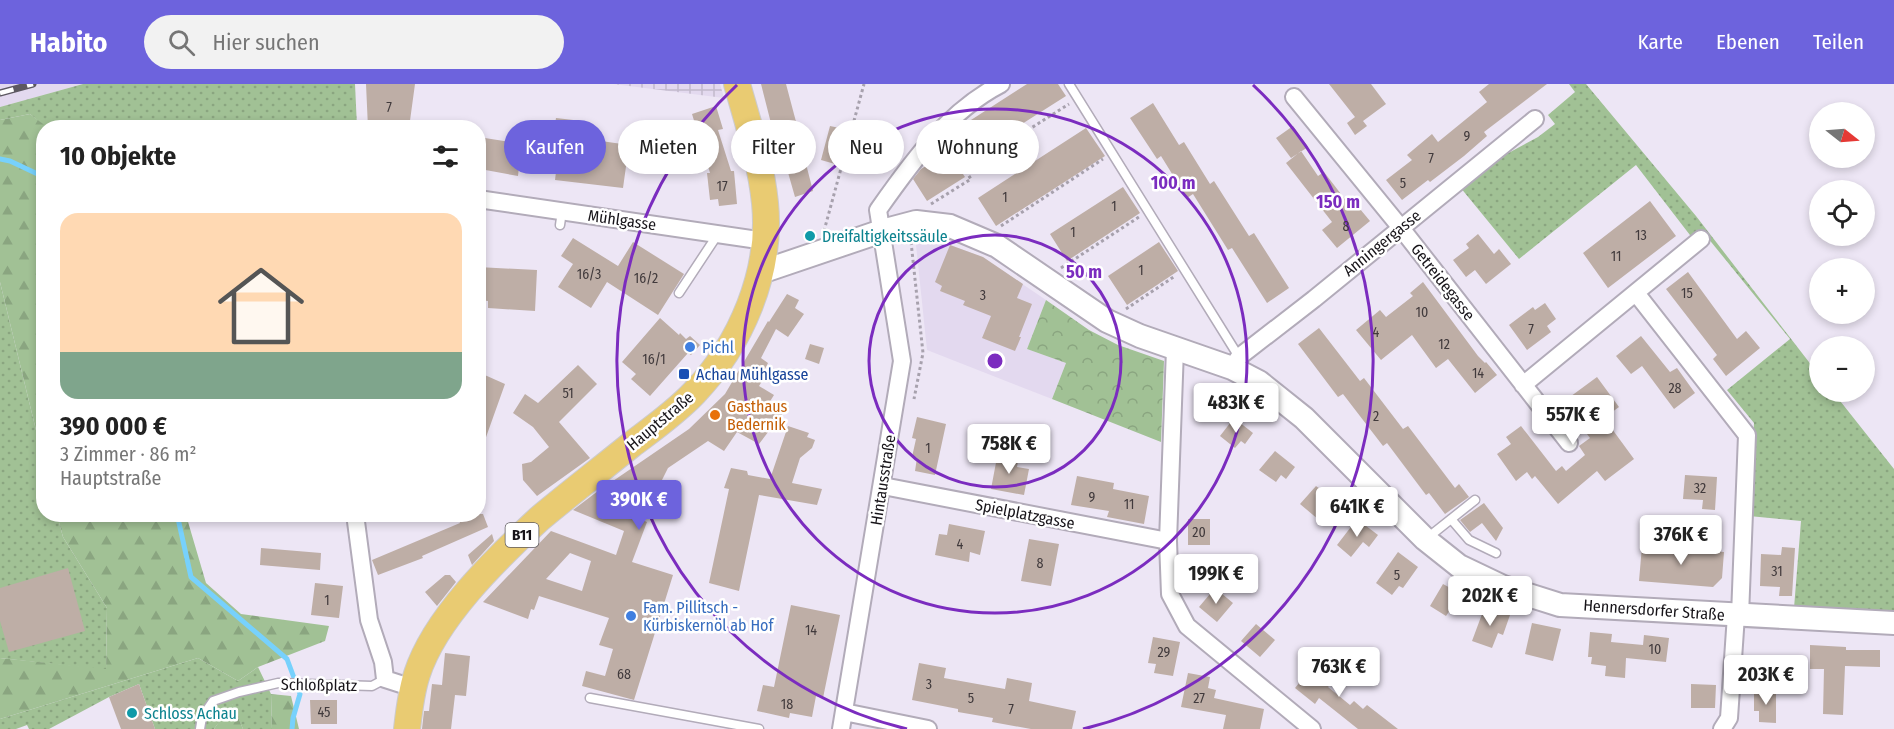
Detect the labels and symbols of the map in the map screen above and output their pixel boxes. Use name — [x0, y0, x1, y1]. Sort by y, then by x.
house number: 7 — [386, 99, 392, 116]
north arrow — [1809, 102, 1875, 168]
house number: 9 — [1464, 128, 1471, 145]
house number: 7 — [1428, 150, 1434, 167]
text: 100 m — [1151, 172, 1195, 194]
house number: 5 — [1400, 175, 1406, 192]
house number: 17 — [716, 178, 728, 195]
house number: 1 — [1002, 189, 1008, 206]
text: 150 m — [1316, 191, 1360, 213]
house number: 1 — [1111, 198, 1117, 215]
street label: Mühlgasse — [587, 206, 657, 234]
street label: Anningergasse — [1339, 206, 1425, 280]
house number: 8 — [1343, 218, 1350, 235]
house number: 1 — [1070, 224, 1076, 241]
place label: Dreifaltigkeitssäule — [822, 227, 948, 246]
house number: 13 — [1635, 227, 1647, 244]
marker: Dreifaltigkeitssäule — [803, 229, 817, 243]
street label: Getreidegasse — [1407, 240, 1479, 324]
house number: 11 — [1611, 248, 1621, 265]
text: 50 m — [1066, 261, 1102, 283]
house number: 1 — [1138, 262, 1144, 279]
house number: 16/3 — [577, 266, 601, 283]
house number: 16/2 — [634, 270, 658, 287]
house number: 15 — [1681, 285, 1693, 302]
house number: 3 — [980, 287, 986, 304]
house number: 10 — [1416, 304, 1428, 321]
house number: 7 — [1528, 321, 1534, 338]
house number: 4 — [1373, 324, 1380, 341]
house number: 12 — [1438, 336, 1450, 353]
place label: Pichl — [702, 338, 734, 357]
marker: Pichl — [683, 340, 697, 354]
house number: 16/1 — [642, 351, 666, 368]
centre of rings — [985, 351, 1005, 371]
place label: Achau Mühlgasse — [696, 365, 809, 384]
house number: 14 — [1472, 365, 1484, 382]
marker: Achau Mühlgasse — [677, 367, 691, 381]
house number: 28 — [1668, 380, 1682, 397]
pin: 483K € — [1187, 383, 1285, 434]
house number: 51 — [562, 385, 574, 402]
street label: Hauptstraße — [623, 388, 697, 454]
pin: 557K € — [1524, 395, 1622, 446]
place label: Gasthaus Bedernik — [727, 397, 788, 434]
marker: Gasthaus Bedernik — [708, 408, 722, 422]
house number: 2 — [1373, 408, 1379, 425]
pin: 758K € — [960, 424, 1058, 475]
street label: Hintausstraße — [866, 433, 900, 527]
house number: 1 — [925, 440, 931, 457]
pin: 390K € — [590, 480, 688, 531]
house number: 32 — [1694, 480, 1706, 497]
pin: 641K € — [1308, 487, 1406, 538]
house number: 9 — [1089, 489, 1096, 506]
street label: Spielplatzgasse — [974, 495, 1076, 533]
house number: 11 — [1124, 496, 1134, 513]
pin: 376K € — [1632, 515, 1730, 566]
road number: B11 — [506, 523, 538, 547]
house number: 20 — [1192, 524, 1206, 541]
house number: 4 — [957, 536, 964, 553]
pin: 199K € — [1167, 554, 1265, 605]
house number: 8 — [1037, 555, 1044, 572]
house number: 31 — [1771, 563, 1783, 580]
house number: 5 — [1394, 567, 1400, 584]
pin: 202K € — [1441, 576, 1539, 627]
house number: 1 — [324, 592, 330, 609]
street label: Hennersdorfer Straße — [1583, 596, 1725, 624]
place label: Fam. Pillitsch - Kürbiskernöl ab Hof — [643, 598, 775, 635]
marker: Fam. Pillitsch - Kürbiskernöl ab Hof — [624, 609, 638, 623]
house number: 14 — [805, 622, 817, 639]
house number: 10 — [1649, 641, 1661, 658]
house number: 29 — [1158, 644, 1171, 661]
pin: 763K € — [1290, 647, 1388, 698]
pin: 203K € — [1717, 655, 1815, 706]
house number: 68 — [617, 666, 631, 683]
street label: Schloßplatz — [281, 675, 357, 695]
house number: 3 — [926, 676, 932, 693]
house number: 5 — [968, 690, 974, 707]
house number: 27 — [1193, 690, 1205, 707]
house number: 18 — [781, 696, 793, 713]
house number: 7 — [1008, 701, 1014, 718]
place label: Schloss Achau — [144, 704, 237, 723]
house number: 45 — [317, 704, 331, 721]
marker: Schloss Achau — [125, 706, 139, 720]

